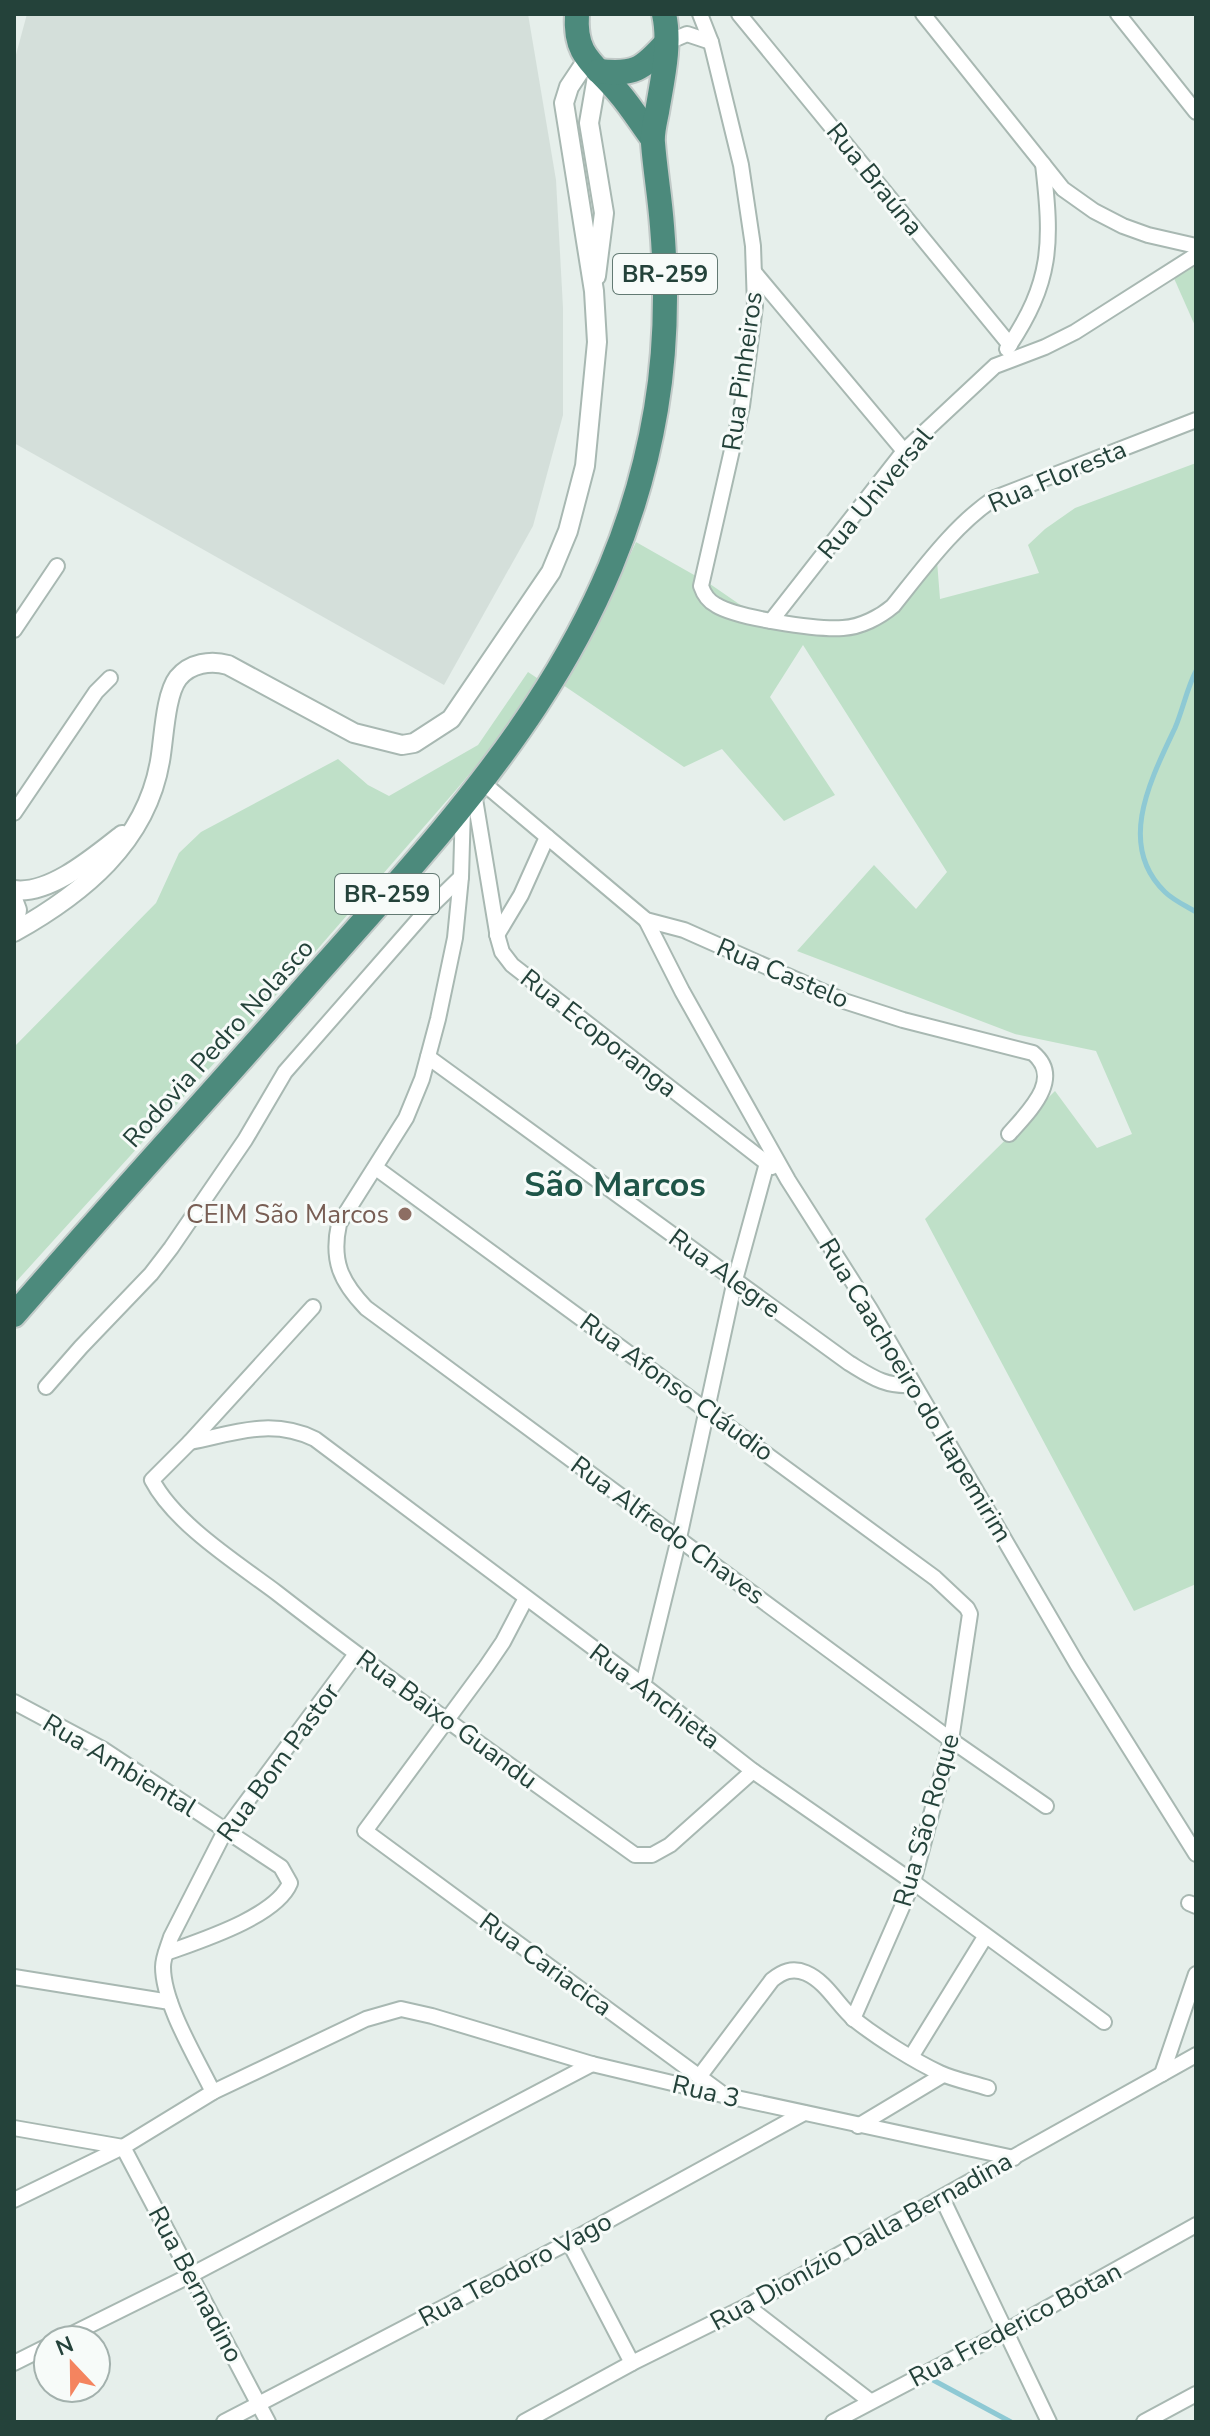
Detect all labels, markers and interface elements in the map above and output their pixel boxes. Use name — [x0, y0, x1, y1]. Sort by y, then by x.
street label: Rua Braúna — [818, 115, 931, 243]
road number: BR-259 — [613, 254, 717, 294]
street label: Rua Pinheiros — [714, 289, 771, 453]
street label: Rua Universal — [810, 420, 941, 567]
street label: Rua Floresta — [983, 432, 1132, 521]
road number: BR-259 — [335, 874, 439, 914]
street label: Rua Castelo — [711, 930, 854, 1017]
street label: Rodovia Pedro Nolasco — [115, 931, 322, 1155]
street label: Rua Ecoporanga — [513, 961, 684, 1106]
district label: São Marcos — [524, 1162, 706, 1208]
place label: CEIM São Marcos — [186, 1197, 389, 1232]
marker: CEIM São Marcos — [396, 1205, 414, 1223]
street label: Rua Alegre — [661, 1221, 788, 1326]
street label: Rua Caachoeiro do Itapemirim — [811, 1232, 1020, 1549]
street label: Rua Afonso Cláudio — [573, 1305, 781, 1470]
street label: Rua Alfredo Chaves — [563, 1448, 772, 1613]
street label: Rua Anchieta — [582, 1636, 727, 1757]
street label: Rua Baixo Guandu — [349, 1642, 544, 1797]
street label: Rua Bom Pastor — [209, 1675, 348, 1849]
street label: Rua Ambiental — [36, 1706, 204, 1825]
street label: Rua São Roque — [885, 1730, 968, 1911]
street label: Rua Cariacica — [472, 1904, 619, 2024]
street label: Rua 3 — [669, 2067, 743, 2116]
street label: Rua Dionízio Dalla Bernadina — [704, 2144, 1018, 2339]
street label: Rua Bernadino — [140, 2200, 251, 2368]
street label: Rua Teodoro Vago — [412, 2204, 618, 2335]
street label: Rua Frederico Botan — [903, 2254, 1128, 2395]
north arrow — [32, 2324, 112, 2404]
text: N — [52, 2329, 78, 2363]

